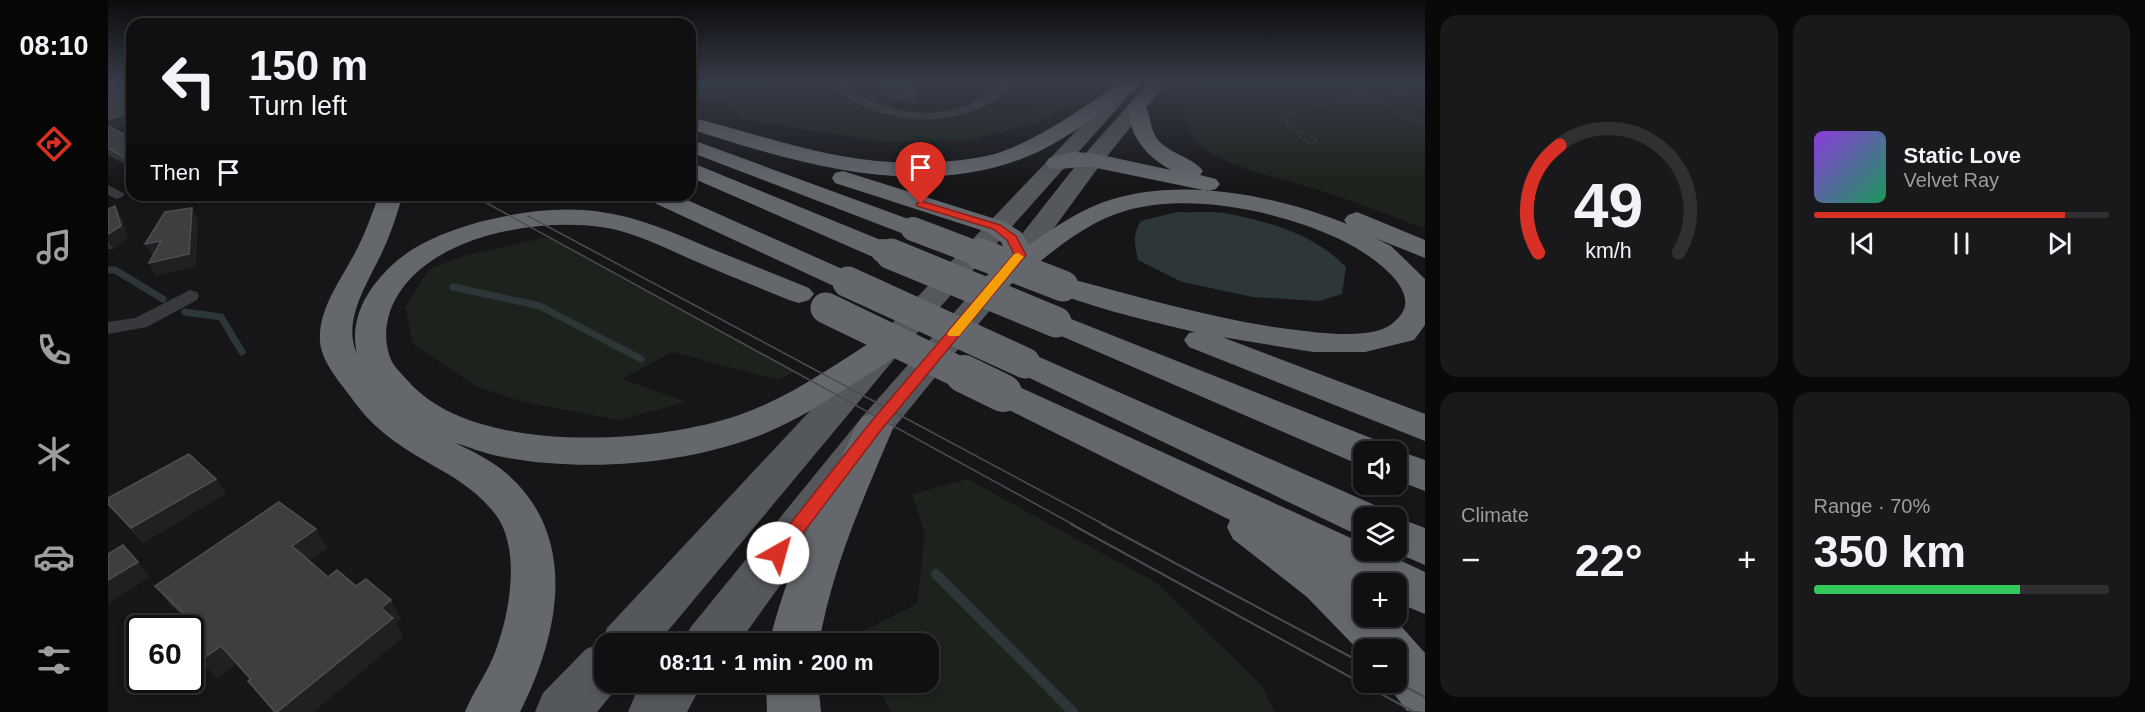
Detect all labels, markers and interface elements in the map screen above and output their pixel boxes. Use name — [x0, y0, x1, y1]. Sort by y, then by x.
text: 08:10 — [19, 31, 89, 61]
icon: left — [150, 42, 228, 120]
text: 150 m — [249, 42, 368, 89]
text: Turn left — [249, 91, 347, 121]
icon: directions — [33, 123, 75, 165]
pin — [895, 142, 946, 204]
text: Static Love — [1904, 143, 2021, 168]
icon: arrive — [904, 151, 937, 184]
icon: arrive — [212, 156, 245, 189]
text: Then — [150, 160, 200, 185]
text: Velvet Ray — [1904, 169, 1999, 191]
text: 49 — [1574, 171, 1643, 240]
icon: music — [33, 226, 75, 268]
icon: previous — [1846, 227, 1879, 260]
icon: pause — [1945, 227, 1978, 260]
icon: next — [2043, 227, 2076, 260]
text: km/h — [1586, 239, 1632, 263]
icon: phone — [33, 329, 75, 371]
icon: climate — [33, 433, 75, 475]
map controls — [1353, 441, 1407, 693]
button: sound — [1353, 441, 1407, 495]
text: Range · 70% — [1814, 495, 1930, 517]
text: Climate — [1461, 504, 1529, 526]
button: layers — [1353, 507, 1407, 561]
position arrow — [746, 521, 810, 585]
text: 350 km — [1814, 526, 1966, 577]
text: 22° — [1575, 535, 1643, 586]
icon: car — [33, 536, 75, 578]
text: − — [1461, 541, 1480, 578]
text: + — [1737, 541, 1757, 578]
button: + — [1353, 573, 1407, 627]
speed limit sign: 60 — [126, 615, 204, 693]
icon: filters — [33, 639, 75, 681]
button: − — [1353, 639, 1407, 693]
text: 08:11 · 1 min · 200 m — [660, 650, 874, 675]

